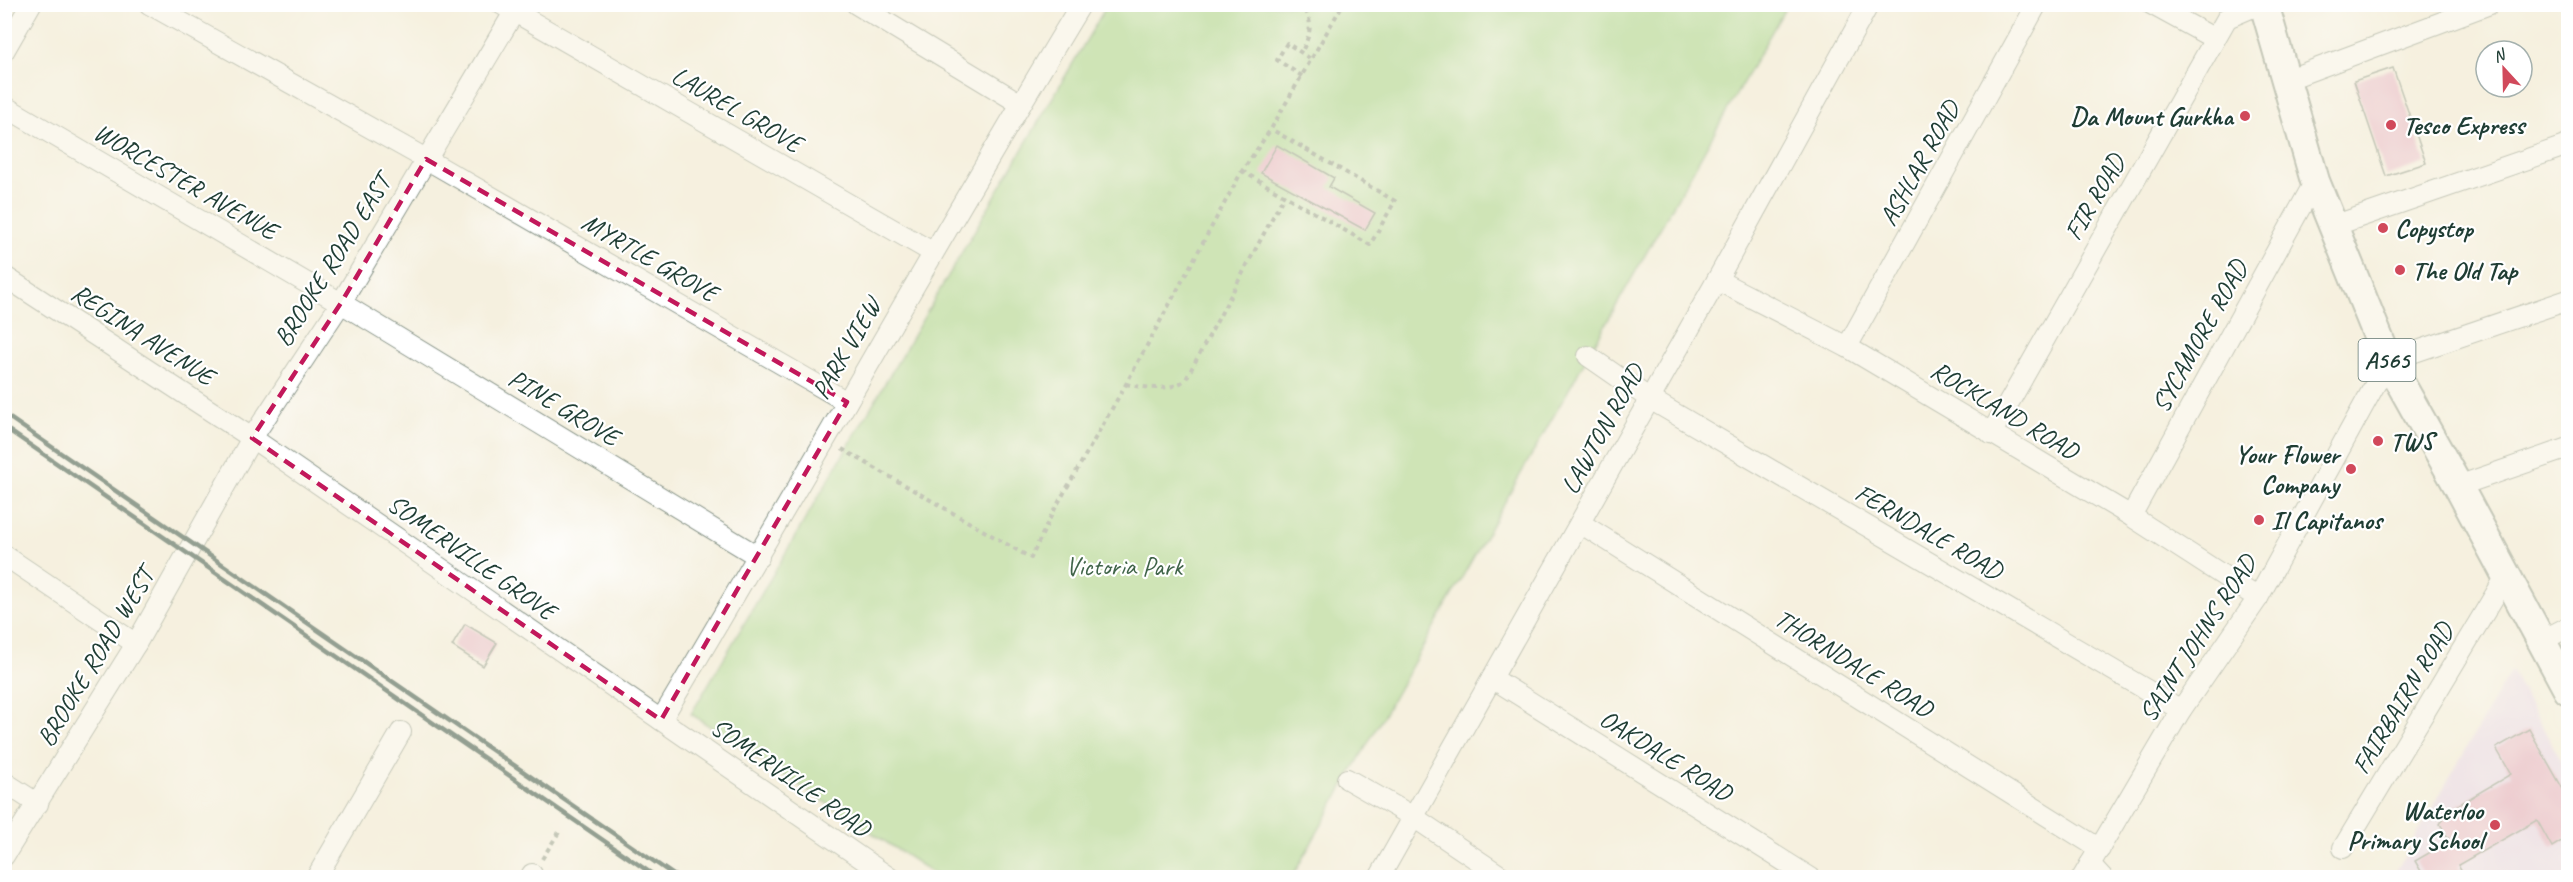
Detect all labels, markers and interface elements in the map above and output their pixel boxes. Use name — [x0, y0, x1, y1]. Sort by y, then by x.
north arrow — [2474, 39, 2534, 99]
text: N — [2490, 44, 2510, 67]
street label: LAUREL GROVE — [666, 59, 811, 162]
street label: ASHLAR ROAD — [1872, 93, 1969, 231]
place label: Da Mount Gurkha — [2070, 100, 2235, 133]
marker: Da Mount Gurkha — [2238, 109, 2252, 123]
place label: Tesco Express — [2403, 109, 2527, 142]
street label: WORCESTER AVENUE — [88, 115, 286, 249]
marker: Tesco Express — [2384, 118, 2398, 132]
street label: FIR ROAD — [2057, 147, 2133, 246]
street label: BROOKE ROAD EAST — [266, 164, 401, 352]
street label: MYRTLE GROVE — [576, 205, 727, 311]
place label: Copystop — [2395, 212, 2475, 245]
marker: Copystop — [2376, 221, 2390, 235]
street label: SYCAMORE ROAD — [2144, 253, 2256, 418]
place label: The Old Tap — [2412, 254, 2519, 287]
marker: The Old Tap — [2393, 263, 2407, 277]
street label: REGINA AVENUE — [65, 276, 223, 395]
street label: PARK VIEW — [804, 289, 890, 405]
road number: A565 — [2358, 339, 2416, 381]
street label: ROCKLAND ROAD — [1925, 353, 2086, 468]
street label: LAWTON ROAD — [1553, 356, 1653, 500]
street label: PINE GROVE — [502, 361, 628, 455]
place label: TWS — [2390, 425, 2438, 458]
marker: TWS — [2371, 434, 2385, 448]
place label: Your Flower Company — [2235, 438, 2342, 501]
marker: Your Flower Company — [2344, 462, 2358, 476]
street label: FERNDALE ROAD — [1849, 476, 2010, 588]
street label: SOMERVILLE GROVE — [381, 487, 565, 630]
place label: Il Capitanos — [2271, 504, 2385, 537]
marker: Il Capitanos — [2252, 513, 2266, 527]
street label: SAINT JOHNS ROAD — [2131, 546, 2265, 728]
park label: Victoria Park — [1066, 550, 1184, 583]
street label: BROOKE ROAD WEST — [29, 557, 165, 752]
street label: THORNDALE ROAD — [1768, 602, 1941, 726]
street label: FAIRBAIRN ROAD — [2344, 615, 2461, 780]
street label: OAKDALE ROAD — [1594, 702, 1740, 810]
street label: SOMERVILLE ROAD — [705, 710, 879, 846]
place label: Waterloo Primary School — [2347, 794, 2488, 857]
marker: Waterloo Primary School — [2488, 818, 2502, 832]

